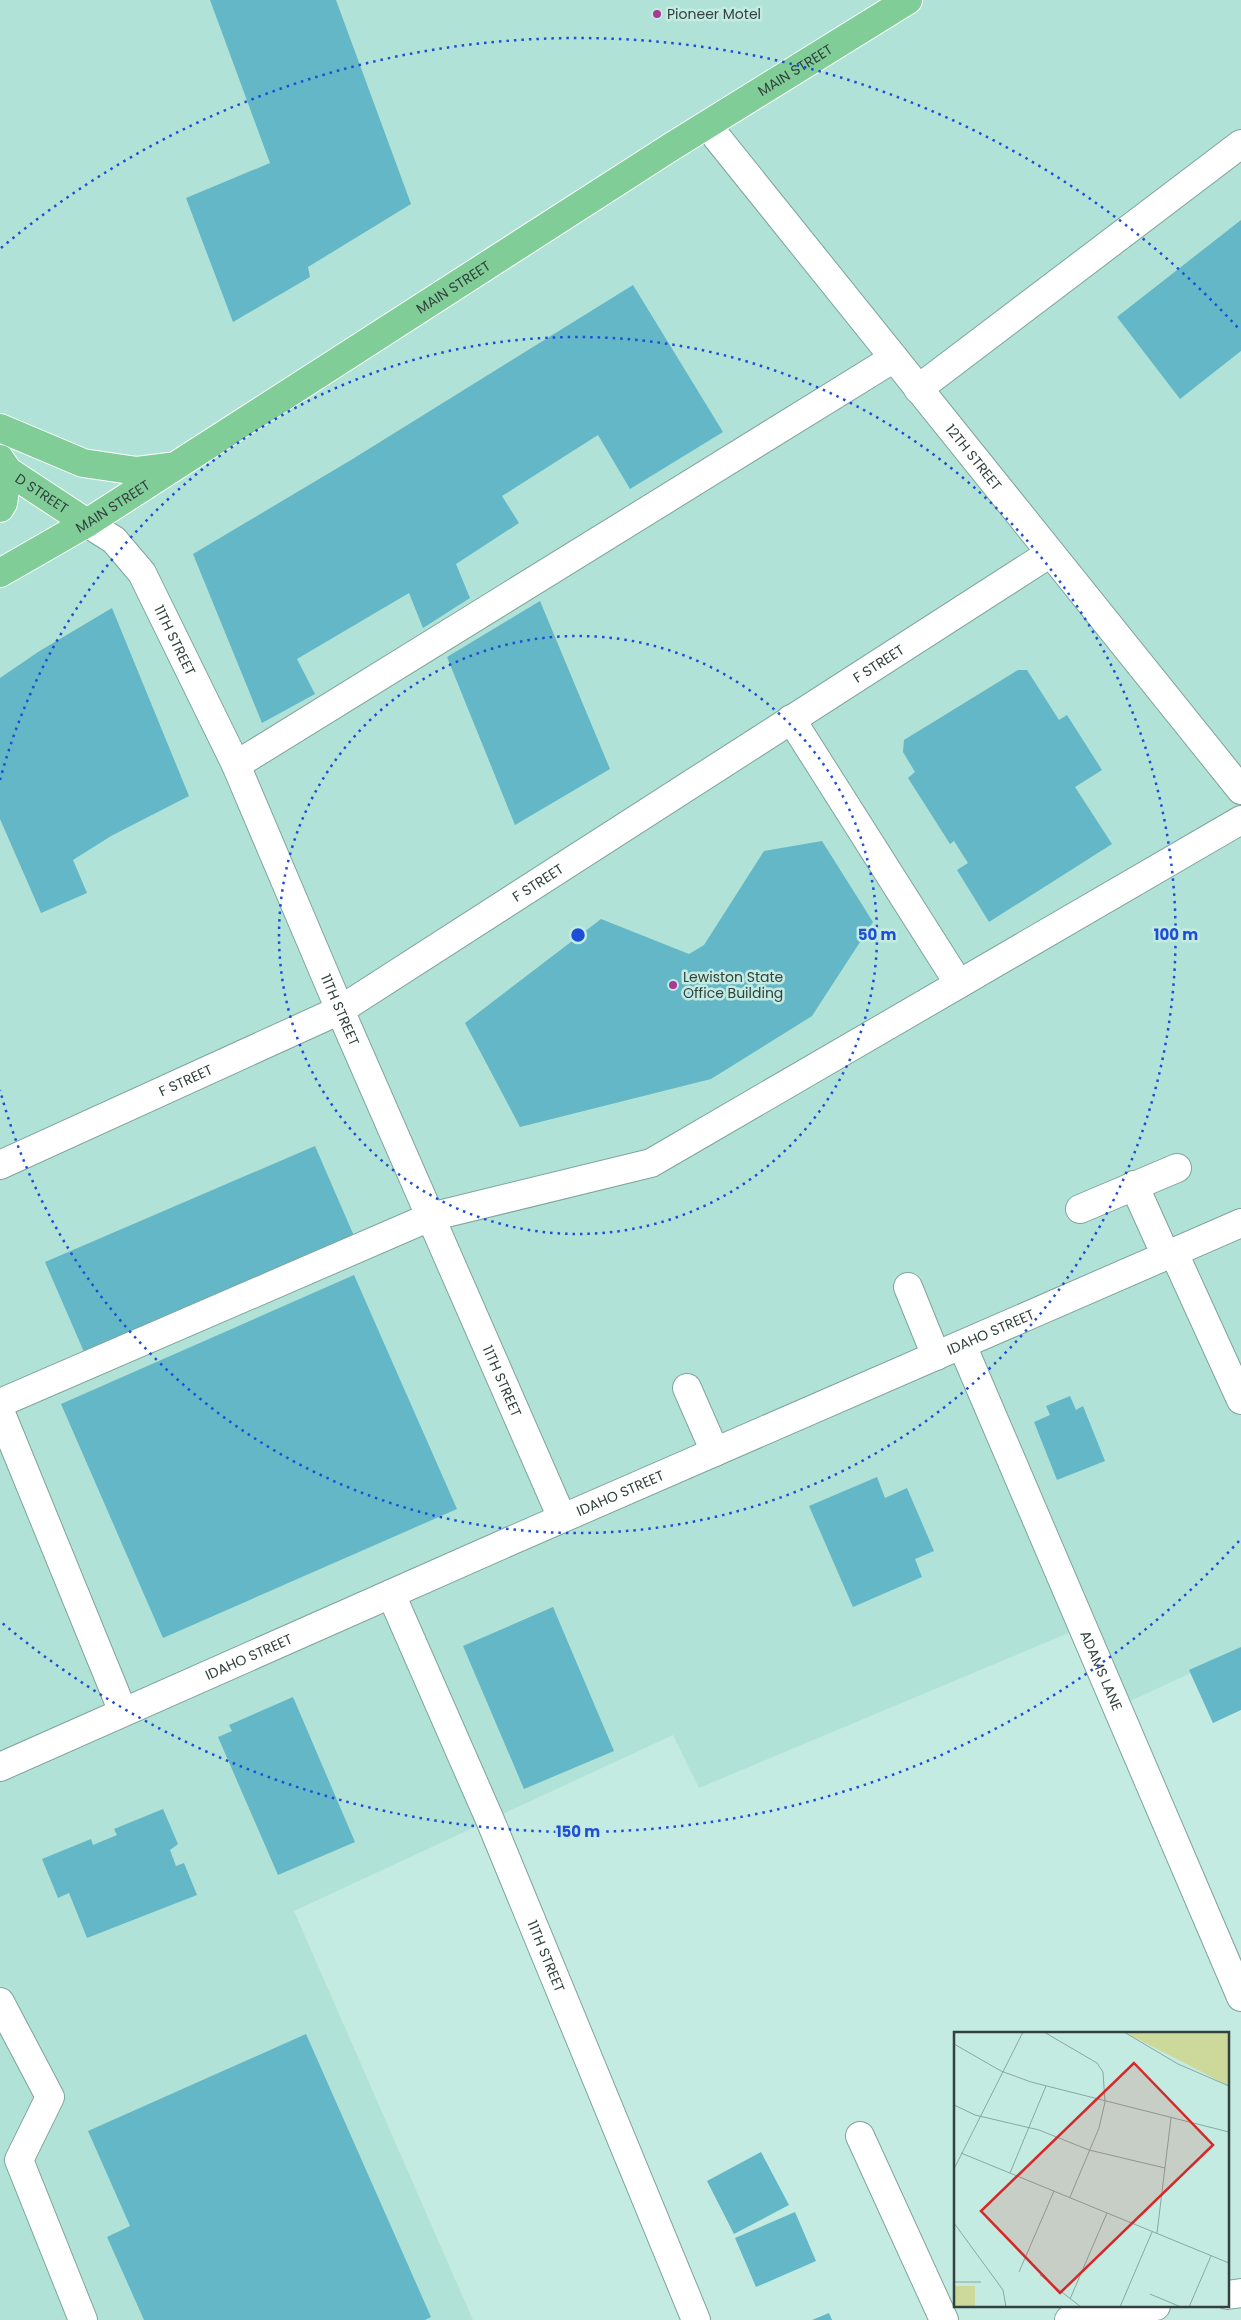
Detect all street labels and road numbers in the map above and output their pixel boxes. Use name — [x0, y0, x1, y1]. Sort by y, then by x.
street label: MAIN STREET — [754, 39, 837, 101]
street label: MAIN STREET — [412, 256, 495, 319]
street label: 12TH STREET — [941, 420, 1007, 495]
street label: D STREET — [11, 468, 73, 518]
street label: MAIN STREET — [72, 475, 154, 538]
street label: 11TH STREET — [149, 602, 201, 679]
street label: F STREET — [849, 640, 908, 687]
street label: F STREET — [509, 859, 568, 907]
street label: 11TH STREET — [316, 971, 365, 1049]
street label: F STREET — [156, 1059, 216, 1101]
street label: IDAHO STREET — [944, 1304, 1038, 1360]
street label: 11TH STREET — [478, 1342, 527, 1420]
street label: IDAHO STREET — [573, 1465, 667, 1521]
street label: ADAMS LANE — [1075, 1627, 1127, 1714]
street label: IDAHO STREET — [202, 1629, 296, 1685]
street label: 11TH STREET — [522, 1917, 570, 1996]

